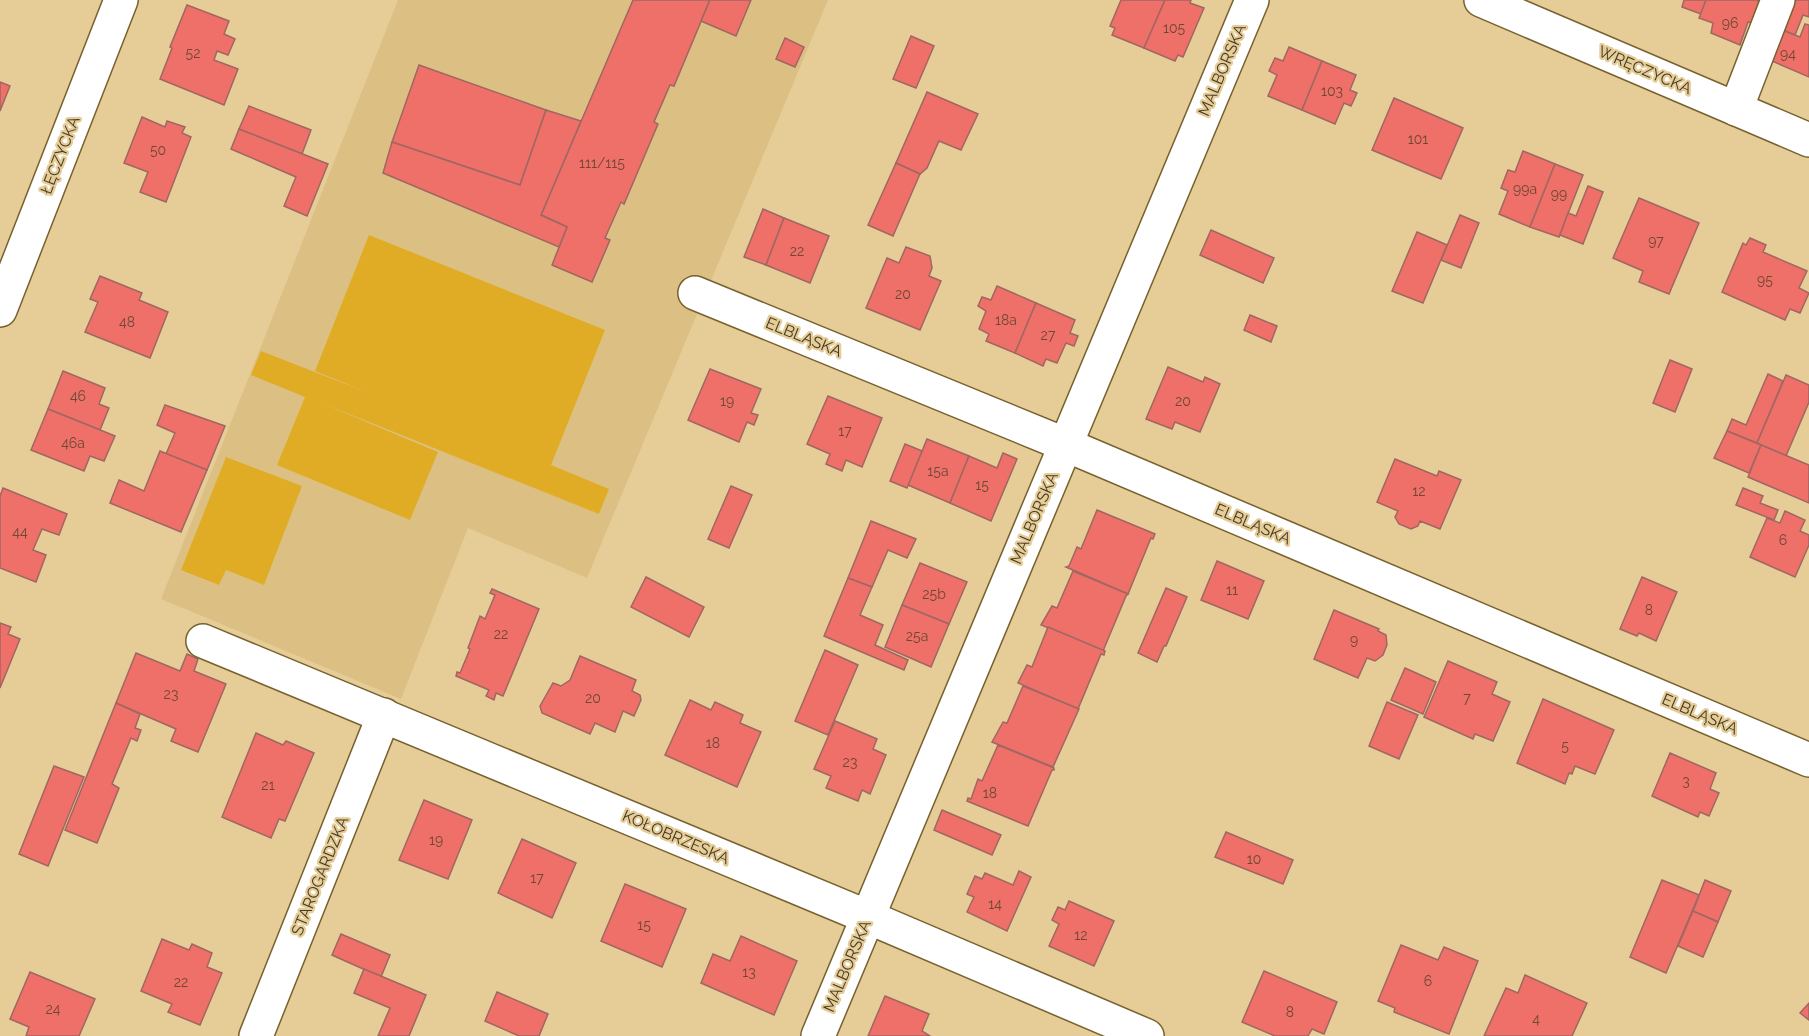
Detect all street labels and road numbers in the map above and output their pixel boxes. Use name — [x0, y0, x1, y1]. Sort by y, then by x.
street label: MALBORSKA — [1194, 21, 1250, 119]
street label: WRĘCZYCKA — [1595, 42, 1695, 98]
street label: ŁĘCZYCKA — [36, 113, 84, 197]
street label: ELBLĄSKA — [763, 313, 845, 361]
street label: MALBORSKA — [1006, 469, 1062, 567]
street label: ELBLĄSKA — [1212, 499, 1294, 549]
street label: ELBLĄSKA — [1659, 689, 1741, 739]
street label: KOŁOBRZESKA — [620, 806, 732, 868]
street label: STAROGARDZKA — [287, 814, 353, 938]
street label: MALBORSKA — [819, 917, 875, 1015]

